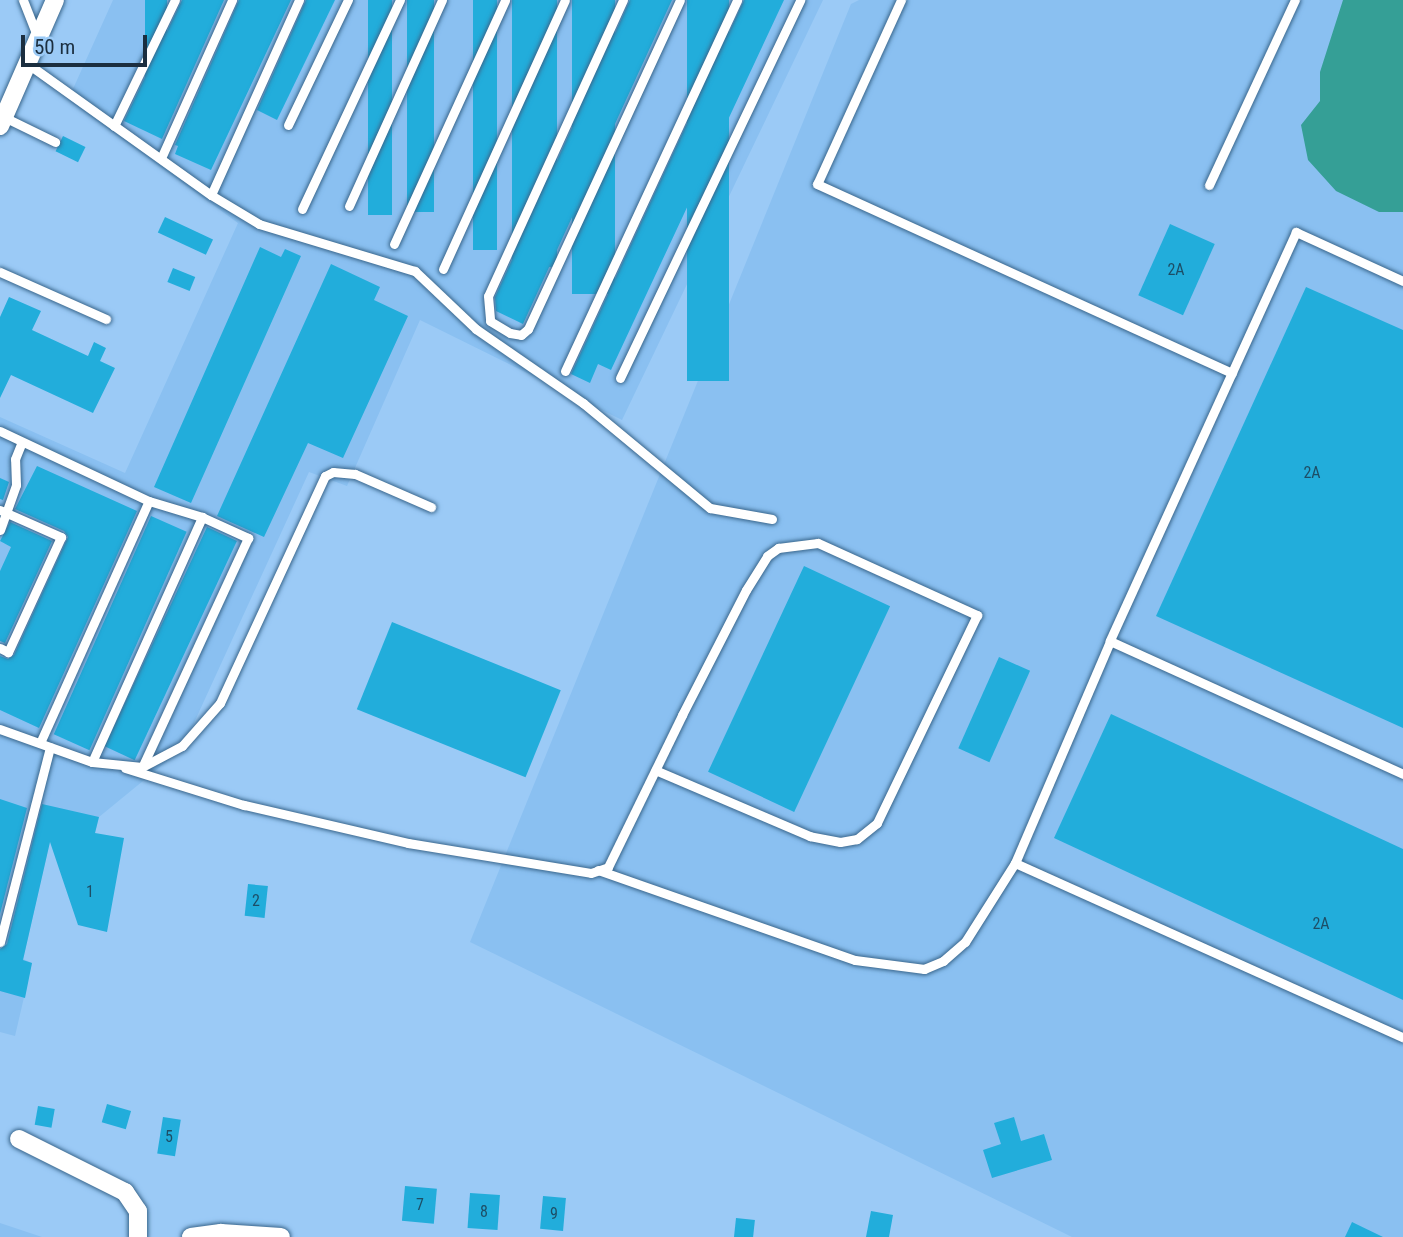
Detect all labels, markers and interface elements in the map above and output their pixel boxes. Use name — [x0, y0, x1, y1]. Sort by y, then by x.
scale bar — [24, 21, 150, 65]
text: 50 m — [34, 35, 75, 59]
house number: 2А — [1167, 260, 1185, 280]
house number: 2А — [1303, 463, 1321, 483]
house number: 1 — [86, 882, 94, 902]
house number: 2 — [252, 891, 260, 911]
house number: 2А — [1312, 914, 1330, 934]
house number: 5 — [165, 1127, 173, 1147]
house number: 7 — [416, 1195, 424, 1215]
house number: 8 — [480, 1202, 488, 1222]
house number: 9 — [550, 1204, 558, 1224]

